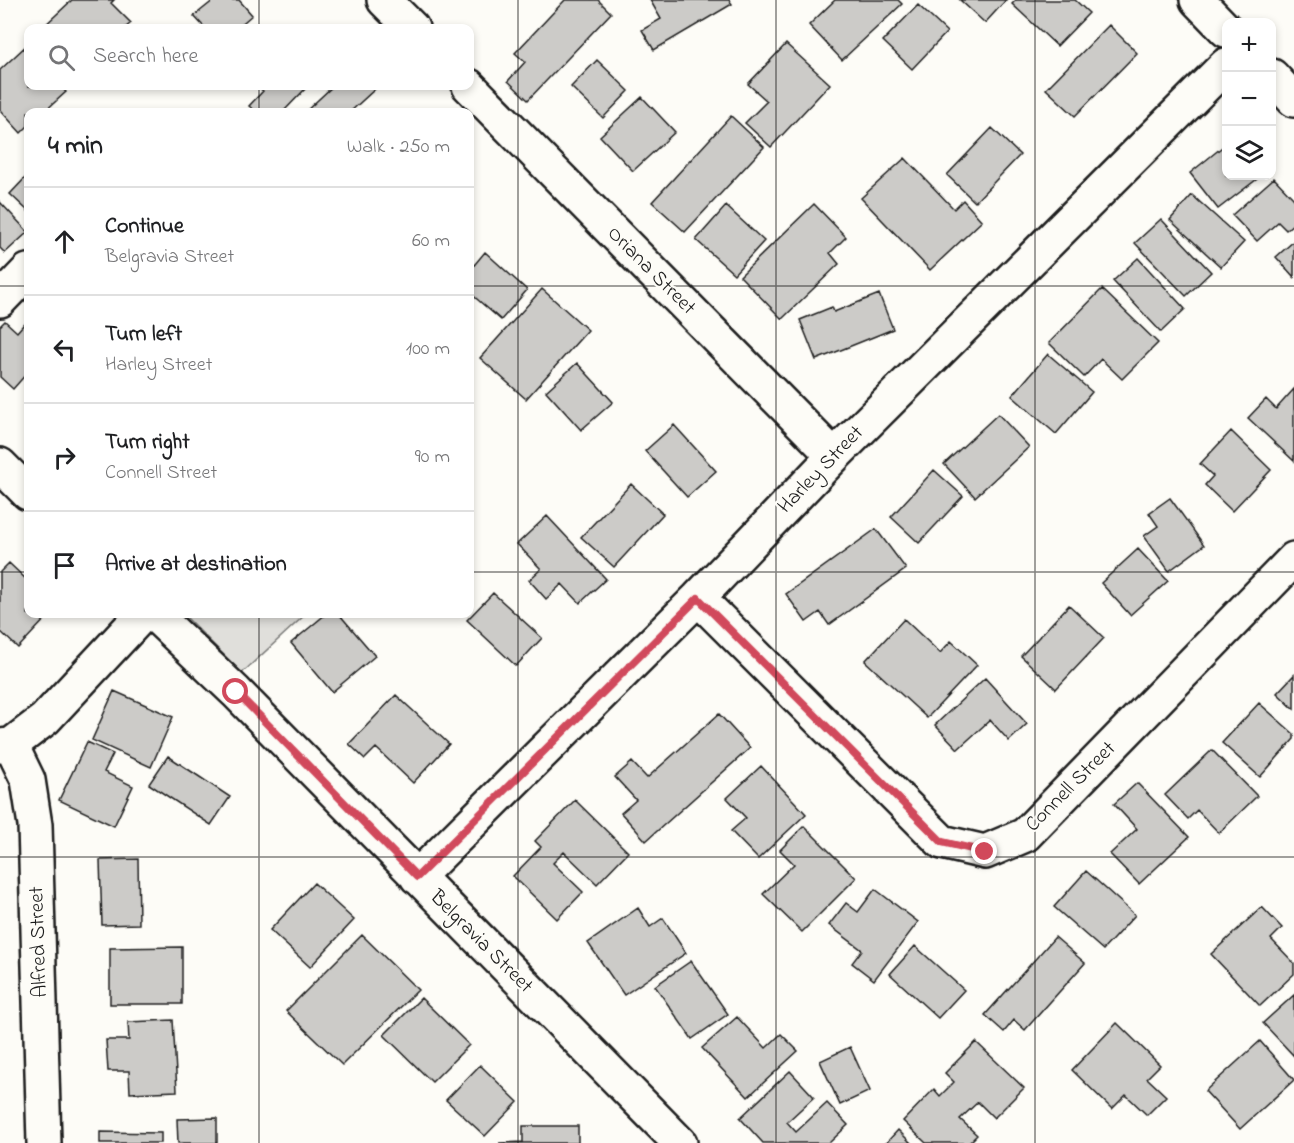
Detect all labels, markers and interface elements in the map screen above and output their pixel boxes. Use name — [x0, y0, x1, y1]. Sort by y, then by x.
map controls — [1222, 18, 1276, 180]
button: + — [1222, 18, 1276, 72]
search box — [24, 24, 474, 90]
icon: search — [45, 41, 78, 74]
text: Search here — [93, 41, 198, 73]
button: − — [1222, 72, 1276, 126]
button: layers — [1222, 126, 1276, 180]
text: 4 min — [48, 128, 103, 166]
text: Walk · 250 m — [347, 133, 450, 162]
text: Continue — [105, 211, 184, 243]
street label: Oriana Street — [600, 220, 702, 322]
icon: ahead — [48, 225, 81, 258]
text: 60 m — [412, 227, 450, 256]
text: Belgravia Street — [105, 243, 234, 272]
text: Turn left — [105, 319, 182, 351]
icon: left — [48, 333, 81, 366]
text: 100 m — [406, 335, 450, 364]
text: Harley Street — [105, 351, 212, 380]
street label: Harley Street — [771, 419, 872, 522]
text: Turn right — [105, 427, 190, 459]
icon: right — [48, 441, 81, 474]
text: 90 m — [415, 443, 450, 472]
text: Connell Street — [105, 459, 217, 488]
icon: arrive — [48, 549, 81, 582]
text: Arrive at destination — [105, 549, 287, 581]
route start — [222, 678, 248, 704]
street label: Connell Street — [1019, 735, 1123, 839]
route end — [971, 838, 997, 864]
street label: Belgravia Street — [420, 883, 540, 1002]
street label: Alfred Street — [22, 886, 56, 998]

